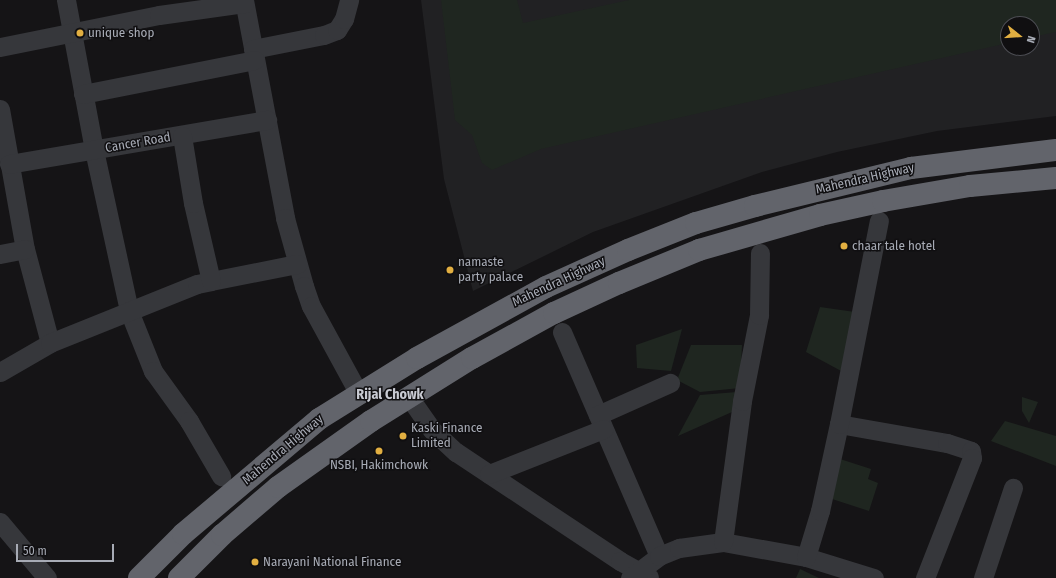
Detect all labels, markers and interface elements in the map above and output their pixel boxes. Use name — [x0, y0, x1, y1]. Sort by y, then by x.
north arrow — [1000, 16, 1040, 56]
place label: unique shop — [88, 25, 154, 41]
marker: unique shop — [75, 28, 85, 38]
text: N — [1024, 34, 1038, 44]
street label: Cancer Road — [104, 130, 172, 156]
street label: Mahendra Highway — [814, 160, 916, 198]
place label: chaar tale hotel — [852, 238, 936, 254]
marker: chaar tale hotel — [839, 241, 849, 251]
street label: Mahendra Highway — [510, 254, 608, 310]
place label: namaste party palace — [458, 255, 523, 286]
marker: namaste party palace — [445, 265, 455, 275]
district label: Rijal Chowk — [356, 387, 424, 403]
street label: Mahendra Highway — [239, 412, 327, 488]
place label: Kaski Finance Limited — [411, 421, 482, 452]
marker: Kaski Finance Limited — [398, 431, 408, 441]
marker: NSBI, Hakimchowk — [374, 446, 384, 456]
place label: NSBI, Hakimchowk — [330, 457, 428, 473]
scale bar — [18, 536, 116, 562]
text: 50 m — [23, 544, 47, 558]
place label: Narayani National Finance — [263, 554, 401, 570]
marker: Narayani National Finance — [250, 557, 260, 567]

